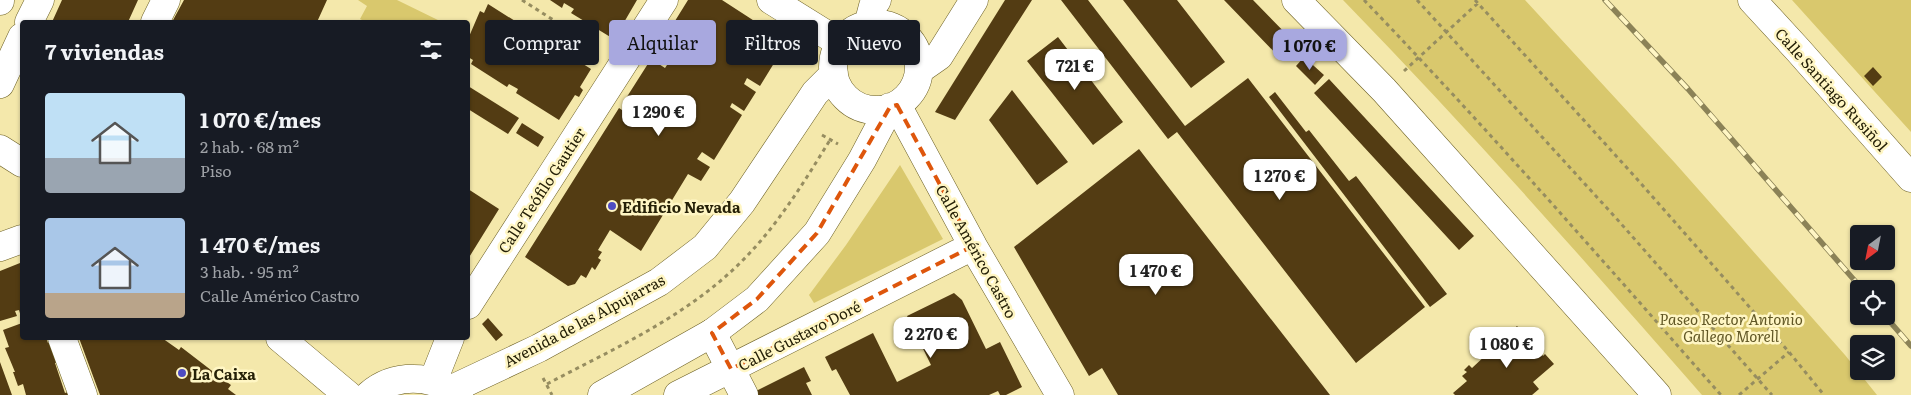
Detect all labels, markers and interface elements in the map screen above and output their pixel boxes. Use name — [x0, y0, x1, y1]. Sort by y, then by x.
chip: Comprar — [485, 20, 599, 65]
chip: Alquilar — [609, 20, 716, 65]
chip: Filtros — [726, 20, 818, 65]
chip: Nuevo — [828, 20, 920, 65]
street label: Calle Santiago Rusiñol — [1770, 22, 1894, 156]
pin: 1 070 € — [1264, 28, 1356, 71]
text: 1 070 € — [1284, 33, 1336, 57]
text: 7 viviendas — [45, 35, 164, 66]
icon: filters — [417, 36, 445, 64]
pin: 721 € — [1040, 48, 1110, 91]
text: 721 € — [1056, 53, 1094, 77]
pin: 1 290 € — [613, 94, 705, 137]
text: 1 290 € — [633, 99, 685, 123]
text: 1 070 €/mes — [200, 103, 321, 134]
icon: home — [85, 113, 145, 173]
street label: Calle Teófilo Gautier — [492, 123, 590, 257]
text: 2 hab. · 68 m² — [200, 134, 299, 158]
text: Piso — [200, 158, 232, 182]
pin: 1 270 € — [1234, 158, 1326, 201]
text: 1 270 € — [1254, 163, 1306, 187]
street label: Calle Américo Castro — [931, 180, 1023, 322]
place label: Edificio Nevada — [622, 195, 741, 218]
marker: Edificio Nevada — [606, 200, 618, 212]
north arrow — [1850, 225, 1895, 270]
map controls — [1850, 225, 1895, 380]
text: 1 470 €/mes — [200, 228, 320, 259]
icon: home — [85, 238, 145, 298]
pin: 1 470 € — [1110, 254, 1202, 296]
text: 1 470 € — [1130, 258, 1182, 282]
text: 3 hab. · 95 m² — [200, 259, 299, 283]
street label: Avenida de las Alpujarras — [499, 268, 669, 372]
button: locate — [1850, 280, 1895, 325]
text: Calle Américo Castro — [200, 283, 360, 307]
street label: Calle Gustavo Doré — [734, 294, 865, 376]
park label: Paseo Rector Antonio Gallego Morell — [1659, 307, 1803, 347]
pin: 2 270 € — [885, 316, 977, 359]
text: 2 270 € — [904, 321, 958, 345]
pin: 1 080 € — [1461, 326, 1553, 369]
text: 1 080 € — [1480, 331, 1534, 355]
button: layers — [1850, 335, 1895, 380]
place label: La Caixa — [192, 362, 256, 385]
marker: La Caixa — [176, 367, 188, 379]

